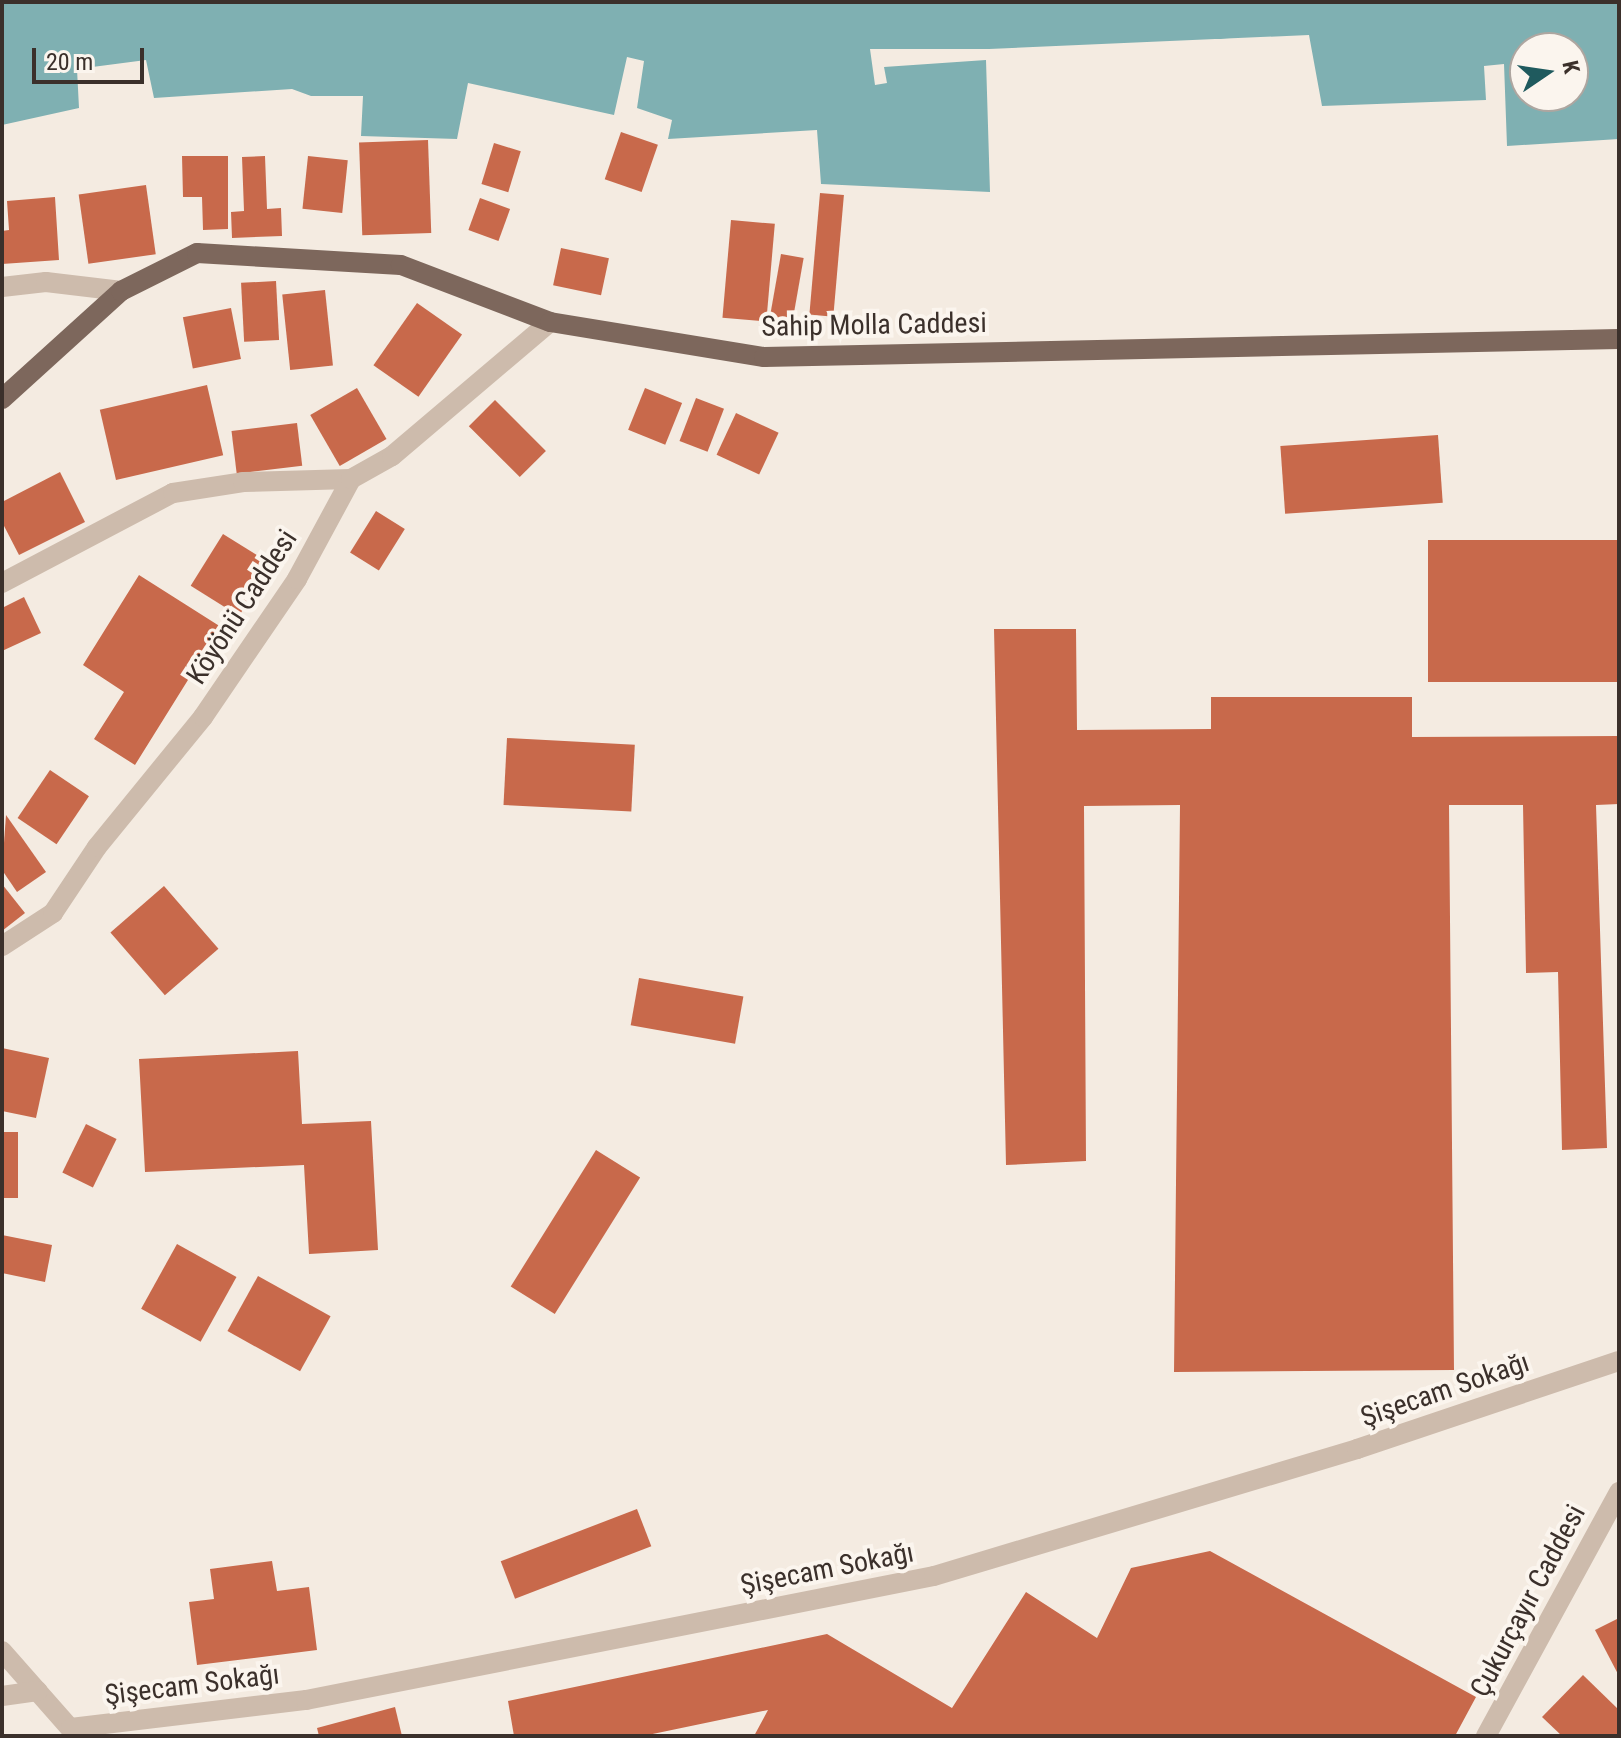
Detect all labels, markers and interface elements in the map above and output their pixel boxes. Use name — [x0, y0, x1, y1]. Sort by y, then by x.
scale bar — [36, 32, 148, 82]
north arrow — [1509, 32, 1589, 112]
text: 20 m — [46, 48, 93, 76]
text: K — [1557, 58, 1584, 76]
street label: Sahip Molla Caddesi — [761, 306, 987, 344]
street label: Köyönü Caddesi — [180, 524, 304, 690]
street label: Şişecam Sokağı — [1356, 1346, 1534, 1434]
street label: Çukurçayır Caddesi — [1463, 1499, 1593, 1703]
street label: Şişecam Sokağı — [738, 1536, 916, 1602]
street label: Şişecam Sokağı — [103, 1658, 281, 1712]

